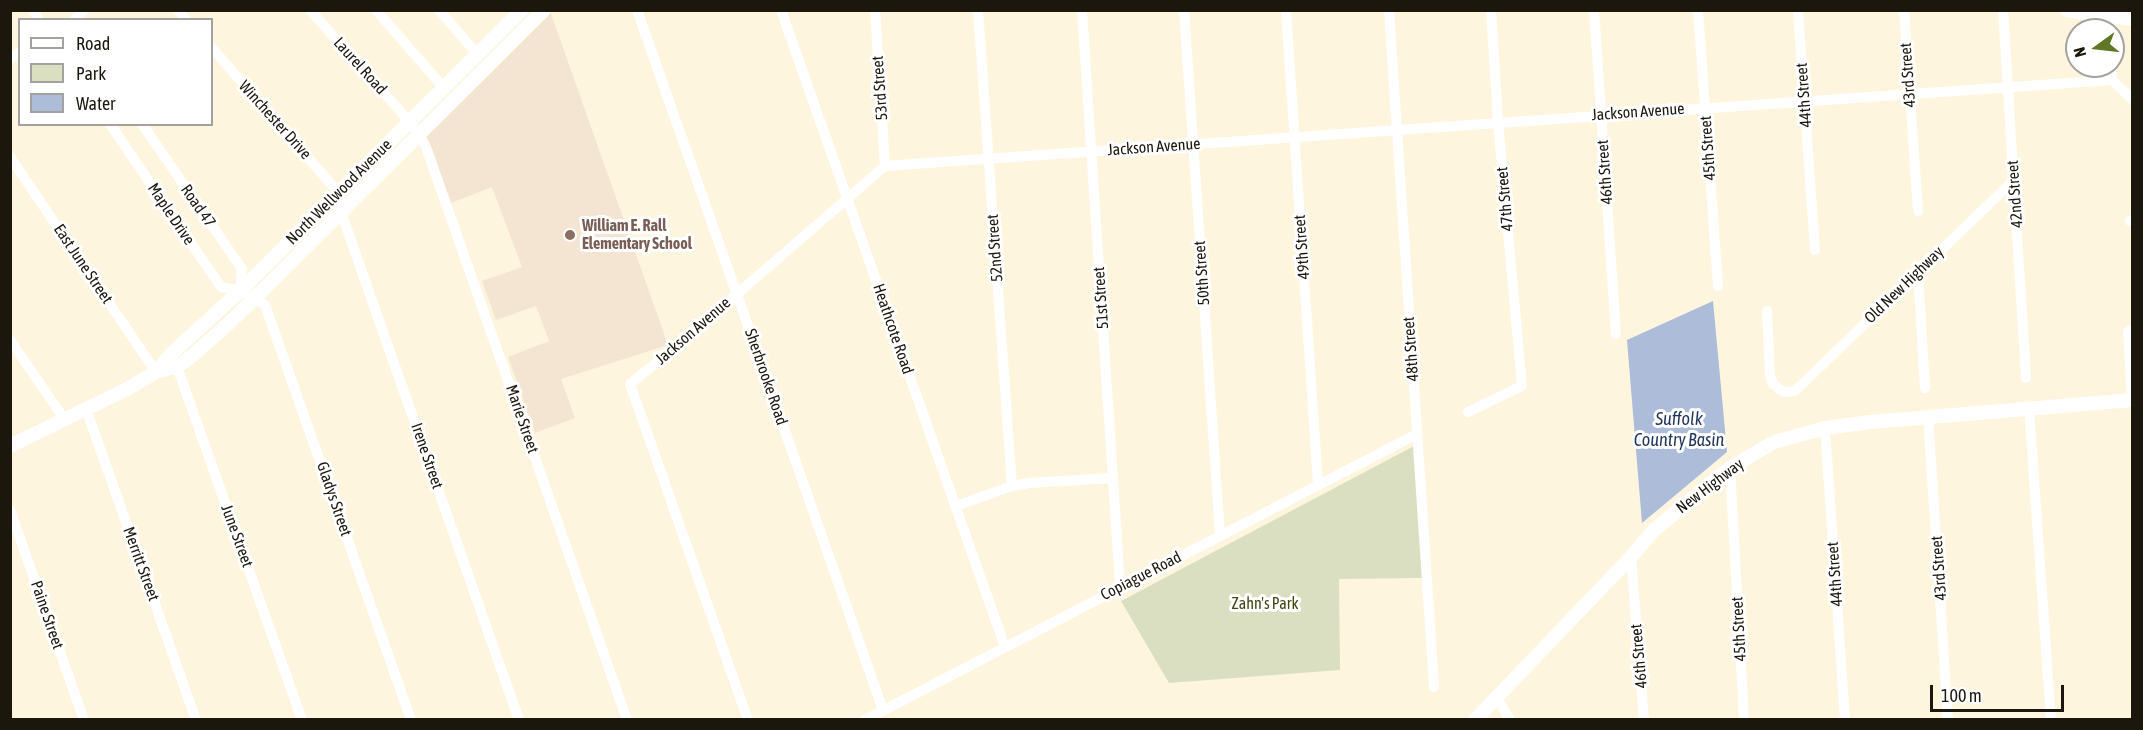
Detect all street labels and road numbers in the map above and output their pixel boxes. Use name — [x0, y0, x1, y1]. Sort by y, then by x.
street label: Laurel Road — [329, 33, 391, 99]
street label: 43rd Street — [1896, 42, 1920, 108]
street label: 53rd Street — [868, 55, 892, 121]
street label: 44th Street — [1792, 62, 1816, 128]
street label: Winchester Drive — [235, 77, 315, 163]
street label: Jackson Avenue — [1591, 99, 1685, 125]
street label: 45th Street — [1696, 115, 1720, 181]
street label: Jackson Avenue — [1107, 134, 1201, 160]
street label: North Wellwood Avenue — [282, 135, 396, 249]
street label: 46th Street — [1593, 139, 1617, 205]
street label: 42nd Street — [2003, 160, 2027, 228]
street label: 47th Street — [1493, 166, 1517, 232]
street label: Maple Drive — [143, 179, 199, 249]
street label: Road 47 — [176, 181, 220, 231]
street label: 52nd Street — [983, 214, 1007, 282]
street label: 49th Street — [1290, 214, 1314, 280]
street label: East June Street — [49, 221, 117, 307]
street label: 50th Street — [1190, 240, 1214, 306]
street label: Old New Highway — [1860, 242, 1948, 328]
street label: 51st Street — [1089, 266, 1113, 330]
street label: Heathcote Road — [869, 281, 917, 377]
street label: Jackson Avenue — [652, 293, 734, 369]
street label: 48th Street — [1399, 316, 1423, 382]
street label: Sherbrooke Road — [741, 326, 791, 428]
street label: Marie Street — [501, 382, 543, 456]
street label: Irene Street — [407, 421, 447, 491]
street label: New Highway — [1673, 454, 1747, 518]
street label: Gladys Street — [312, 459, 356, 539]
street label: June Street — [217, 502, 257, 570]
street label: Merritt Street — [119, 524, 163, 604]
street label: 43rd Street — [1927, 535, 1951, 601]
street label: 44th Street — [1823, 541, 1847, 607]
street label: Copiague Road — [1097, 547, 1185, 605]
street label: Paine Street — [26, 578, 68, 652]
street label: 45th Street — [1728, 596, 1750, 662]
street label: 46th Street — [1627, 623, 1651, 689]

